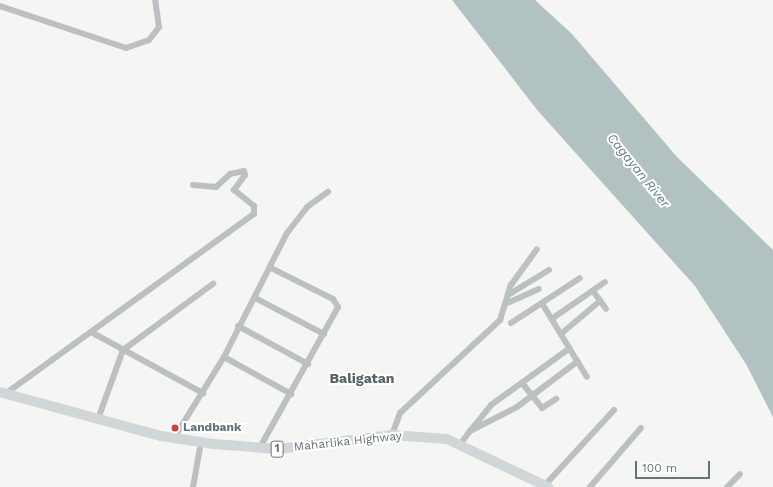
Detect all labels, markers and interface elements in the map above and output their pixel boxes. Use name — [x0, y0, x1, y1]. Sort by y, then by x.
water label: Cagayan River — [603, 131, 673, 211]
district label: Baligatan — [329, 370, 395, 386]
place label: Landbank — [183, 421, 241, 435]
marker: Landbank — [170, 423, 180, 433]
street label: Maharlika Highway — [293, 429, 403, 455]
road number: 1 — [270, 440, 284, 458]
scale bar — [637, 453, 712, 479]
text: 100 m — [642, 461, 677, 475]

